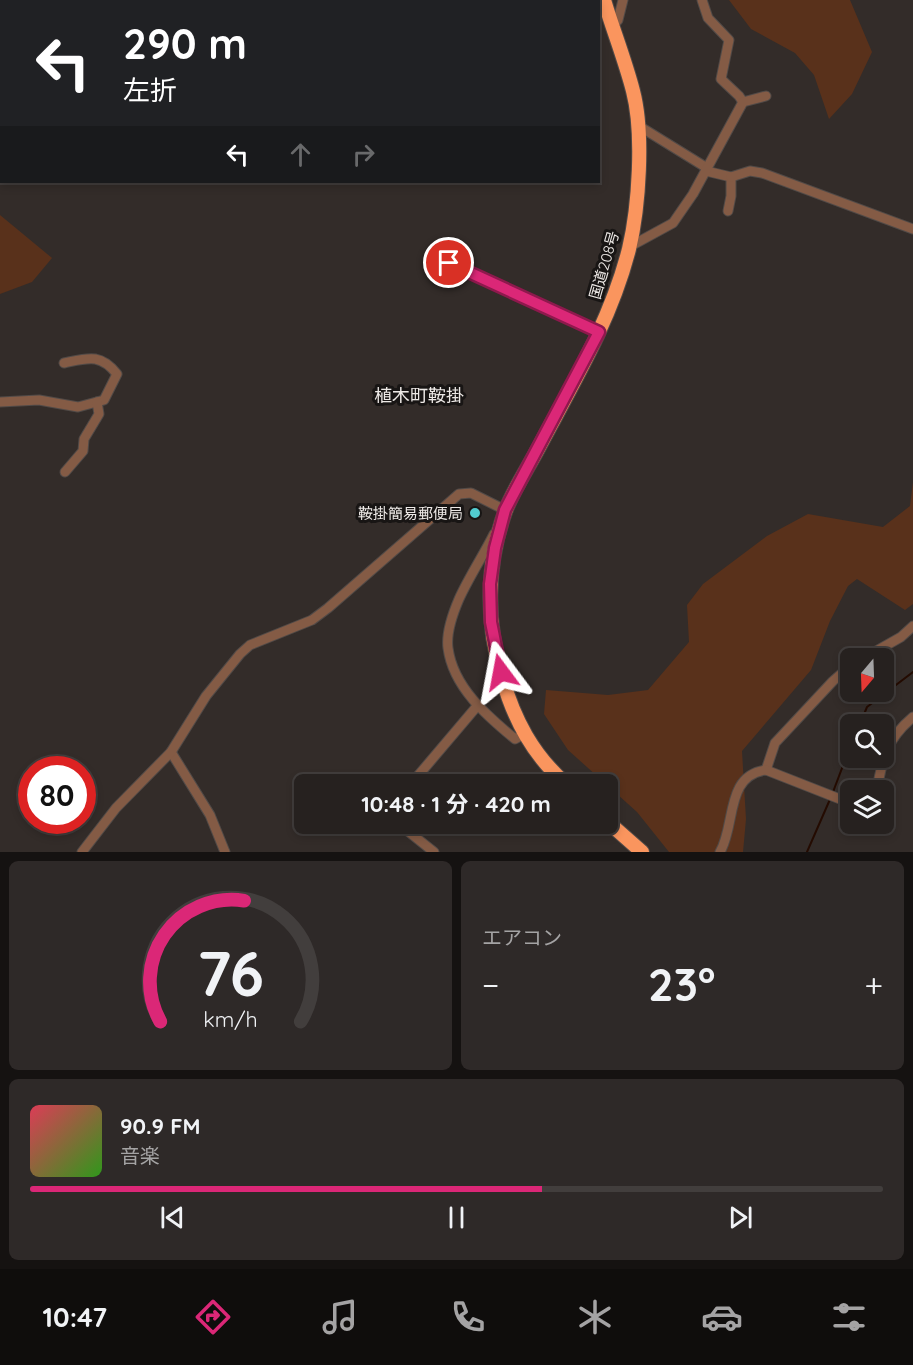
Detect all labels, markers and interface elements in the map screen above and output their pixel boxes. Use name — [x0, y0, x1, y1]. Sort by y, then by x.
text: 290 m — [123, 17, 247, 70]
icon: left — [24, 24, 102, 102]
text: 左折 — [123, 73, 177, 107]
icon: left — [221, 138, 254, 171]
icon: ahead — [284, 138, 317, 171]
icon: right — [347, 138, 380, 171]
street label: 国道208号 — [585, 229, 623, 301]
pin — [423, 237, 474, 288]
icon: arrive — [432, 246, 465, 279]
district label: 植木町鞍掛 — [374, 384, 464, 407]
place label: 鞍掛簡易郵便局 — [358, 504, 463, 523]
marker: 鞍掛簡易郵便局 — [468, 506, 482, 520]
position arrow — [469, 640, 533, 704]
north arrow — [840, 648, 894, 702]
map controls — [840, 648, 894, 834]
button: search — [840, 714, 894, 768]
speed limit sign: 80 — [18, 756, 96, 834]
button: layers — [840, 780, 894, 834]
text: 10:48 · 1 分 · 420 m — [361, 790, 551, 818]
text: エアコン — [482, 925, 562, 950]
text: 76 — [197, 934, 264, 1012]
text: 23° — [648, 956, 716, 1012]
text: − — [482, 964, 499, 1005]
text: + — [864, 964, 883, 1005]
text: km/h — [203, 1007, 258, 1033]
text: 90.9 FM — [120, 1112, 201, 1140]
text: 音楽 — [120, 1143, 160, 1168]
icon: previous — [156, 1201, 189, 1234]
icon: pause — [440, 1201, 473, 1234]
icon: next — [724, 1201, 757, 1234]
icon: directions — [192, 1296, 234, 1338]
icon: music — [319, 1296, 361, 1338]
icon: phone — [447, 1296, 489, 1338]
icon: climate — [574, 1296, 616, 1338]
icon: car — [701, 1296, 743, 1338]
icon: filters — [828, 1296, 870, 1338]
text: 10:47 — [43, 1300, 107, 1334]

